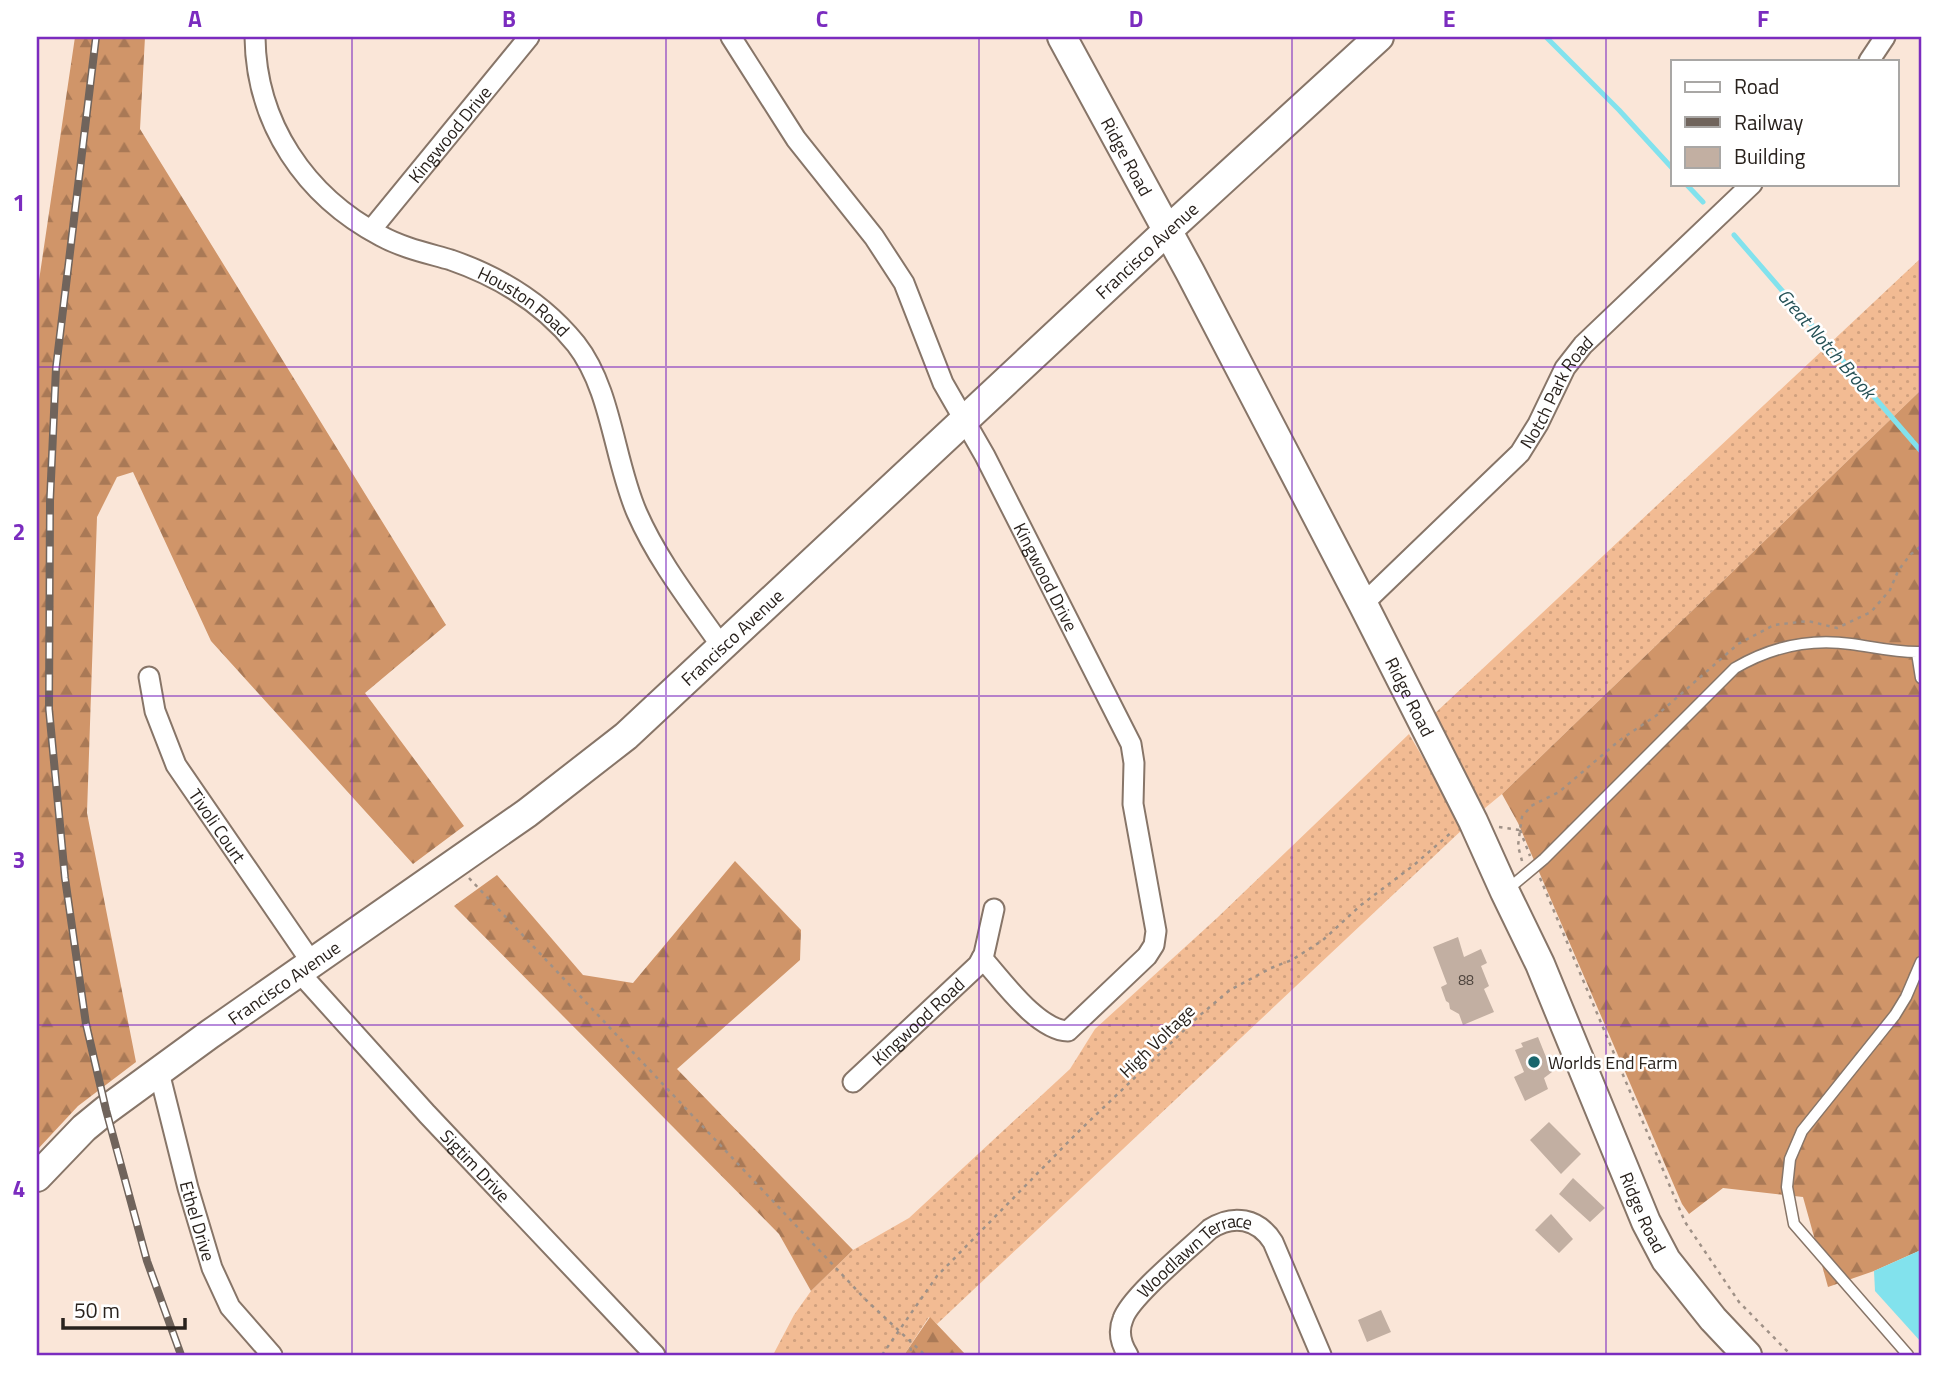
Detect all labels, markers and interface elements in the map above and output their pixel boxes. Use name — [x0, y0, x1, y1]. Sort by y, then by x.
text: A — [188, 1, 202, 36]
text: B — [502, 1, 516, 36]
text: C — [816, 1, 828, 36]
text: D — [1129, 1, 1143, 36]
text: E — [1443, 1, 1455, 36]
text: F — [1757, 1, 1769, 36]
legend — [1671, 60, 1898, 186]
text: Road — [1734, 70, 1779, 102]
street label: Kingwood Drive — [402, 80, 498, 189]
text: Railway — [1734, 106, 1803, 138]
street label: Ridge Road — [1095, 112, 1159, 201]
text: Building — [1734, 140, 1806, 172]
text: 1 — [13, 185, 25, 220]
street label: Francisco Avenue — [1089, 195, 1204, 305]
street label: Houston Road — [473, 259, 577, 342]
water label: Great Notch Brook — [1771, 282, 1885, 406]
street label: Notch Park Road — [1513, 329, 1599, 454]
text: 2 — [13, 514, 25, 549]
street label: Kingwood Drive — [1007, 518, 1085, 636]
street label: Francisco Avenue — [675, 582, 789, 692]
street label: Ridge Road — [1379, 652, 1442, 741]
street label: Tivoli Court — [183, 783, 253, 869]
text: 3 — [13, 842, 25, 877]
street label: Francisco Avenue — [222, 934, 345, 1031]
house number: 88 — [1458, 969, 1474, 990]
street label: Kingwood Road — [866, 971, 970, 1071]
street label: High Voltage — [1113, 998, 1201, 1084]
place label: Worlds End Farm — [1548, 1049, 1678, 1076]
marker: Worlds End Farm — [1526, 1054, 1542, 1070]
street label: Sigtim Drive — [434, 1123, 517, 1208]
street label: Ridge Road — [1613, 1168, 1673, 1257]
text: 4 — [13, 1171, 25, 1206]
street label: Ethel Drive — [173, 1178, 223, 1264]
street label: Woodlawn Terrace — [1130, 1207, 1256, 1304]
scale bar — [63, 1287, 186, 1331]
text: 50 m — [74, 1294, 120, 1326]

